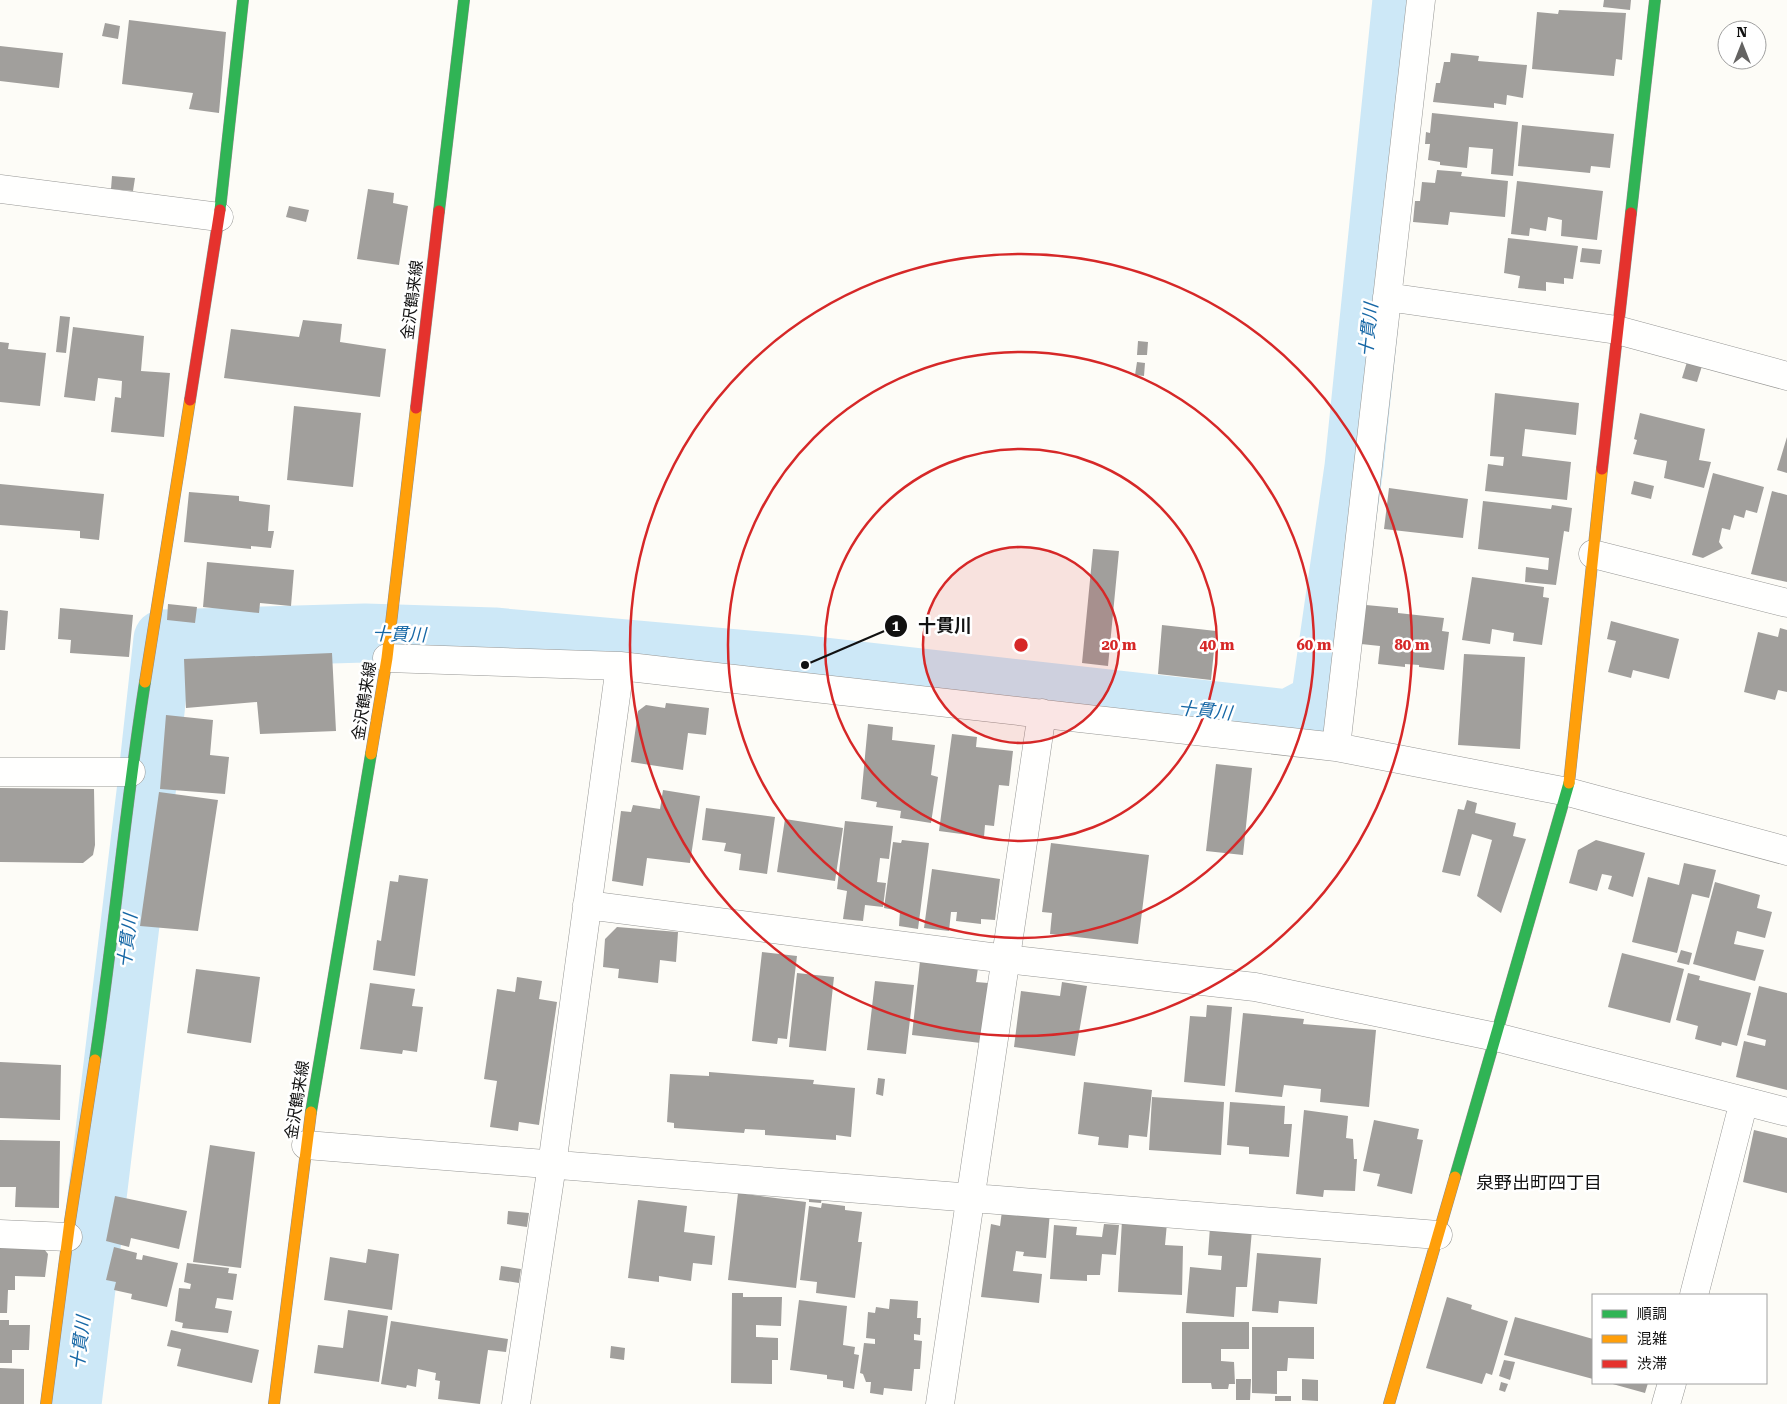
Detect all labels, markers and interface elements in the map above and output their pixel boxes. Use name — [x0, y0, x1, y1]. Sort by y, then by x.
north arrow — [1717, 20, 1767, 70]
text: N — [1737, 24, 1748, 40]
street label: 金沢鶴来線 — [398, 259, 426, 341]
water label: 十貫川 — [1355, 300, 1381, 358]
callout: 十貫川 — [883, 610, 982, 643]
text: 十貫川 — [918, 615, 972, 636]
text: 1 — [892, 617, 901, 635]
water label: 十貫川 — [372, 623, 428, 645]
centre of rings — [1012, 636, 1030, 654]
text: 20 m — [1101, 636, 1137, 654]
text: 40 m — [1199, 636, 1235, 654]
text: 60 m — [1296, 636, 1332, 654]
text: 80 m — [1394, 636, 1430, 654]
street label: 金沢鶴来線 — [348, 660, 380, 742]
water label: 十貫川 — [1177, 697, 1235, 723]
water label: 十貫川 — [113, 911, 141, 969]
street label: 金沢鶴来線 — [281, 1059, 313, 1141]
district label: 泉野出町四丁目 — [1476, 1172, 1602, 1193]
legend — [1592, 1294, 1767, 1384]
text: 順調 — [1637, 1305, 1667, 1323]
water label: 十貫川 — [66, 1313, 94, 1371]
text: 混雑 — [1637, 1330, 1667, 1348]
text: 渋滞 — [1637, 1355, 1667, 1373]

